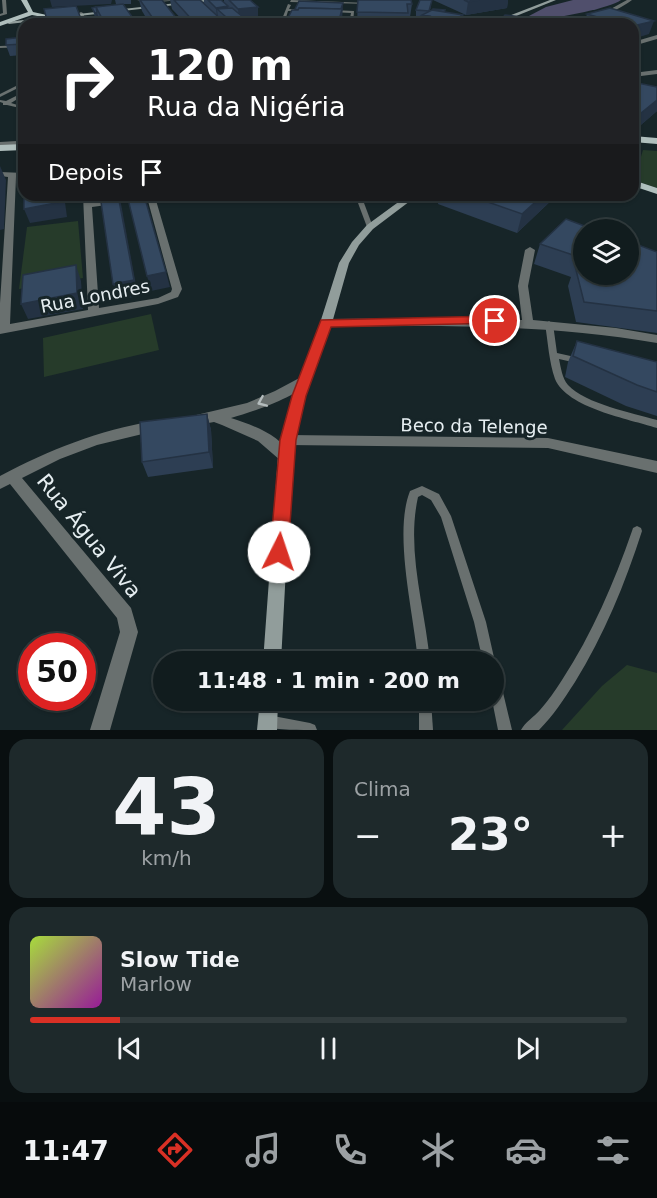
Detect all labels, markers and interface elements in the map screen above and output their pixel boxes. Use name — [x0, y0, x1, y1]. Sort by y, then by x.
text: 120 m — [147, 41, 293, 90]
icon: right — [48, 42, 126, 120]
text: Rua da Nigéria — [147, 91, 346, 122]
icon: arrive — [135, 156, 168, 189]
text: Depois — [48, 160, 123, 185]
map controls — [573, 219, 639, 285]
button: layers — [573, 219, 639, 285]
street label: Rua Londres — [39, 275, 151, 317]
pin — [469, 295, 520, 346]
icon: arrive — [478, 304, 511, 337]
one-way arrow — [257, 395, 268, 407]
street label: Beco da Telenge — [400, 414, 548, 438]
street label: Rua Água Viva — [32, 469, 147, 603]
position arrow — [247, 520, 311, 584]
speed limit sign: 50 — [18, 633, 96, 711]
text: 11:48 · 1 min · 200 m — [197, 668, 460, 693]
text: 43 — [112, 762, 221, 852]
text: Clima — [354, 777, 411, 801]
text: 23° — [448, 808, 533, 861]
text: − — [354, 816, 382, 855]
text: + — [599, 816, 627, 855]
text: km/h — [141, 846, 192, 870]
text: Slow Tide — [120, 947, 240, 972]
text: Marlow — [120, 972, 192, 996]
icon: previous — [113, 1032, 146, 1065]
icon: pause — [312, 1032, 345, 1065]
icon: next — [511, 1032, 544, 1065]
icon: directions — [154, 1129, 196, 1171]
icon: music — [242, 1129, 284, 1171]
icon: phone — [329, 1129, 371, 1171]
icon: climate — [417, 1129, 459, 1171]
icon: car — [505, 1129, 547, 1171]
icon: filters — [592, 1129, 634, 1171]
text: 11:47 — [23, 1135, 109, 1166]

